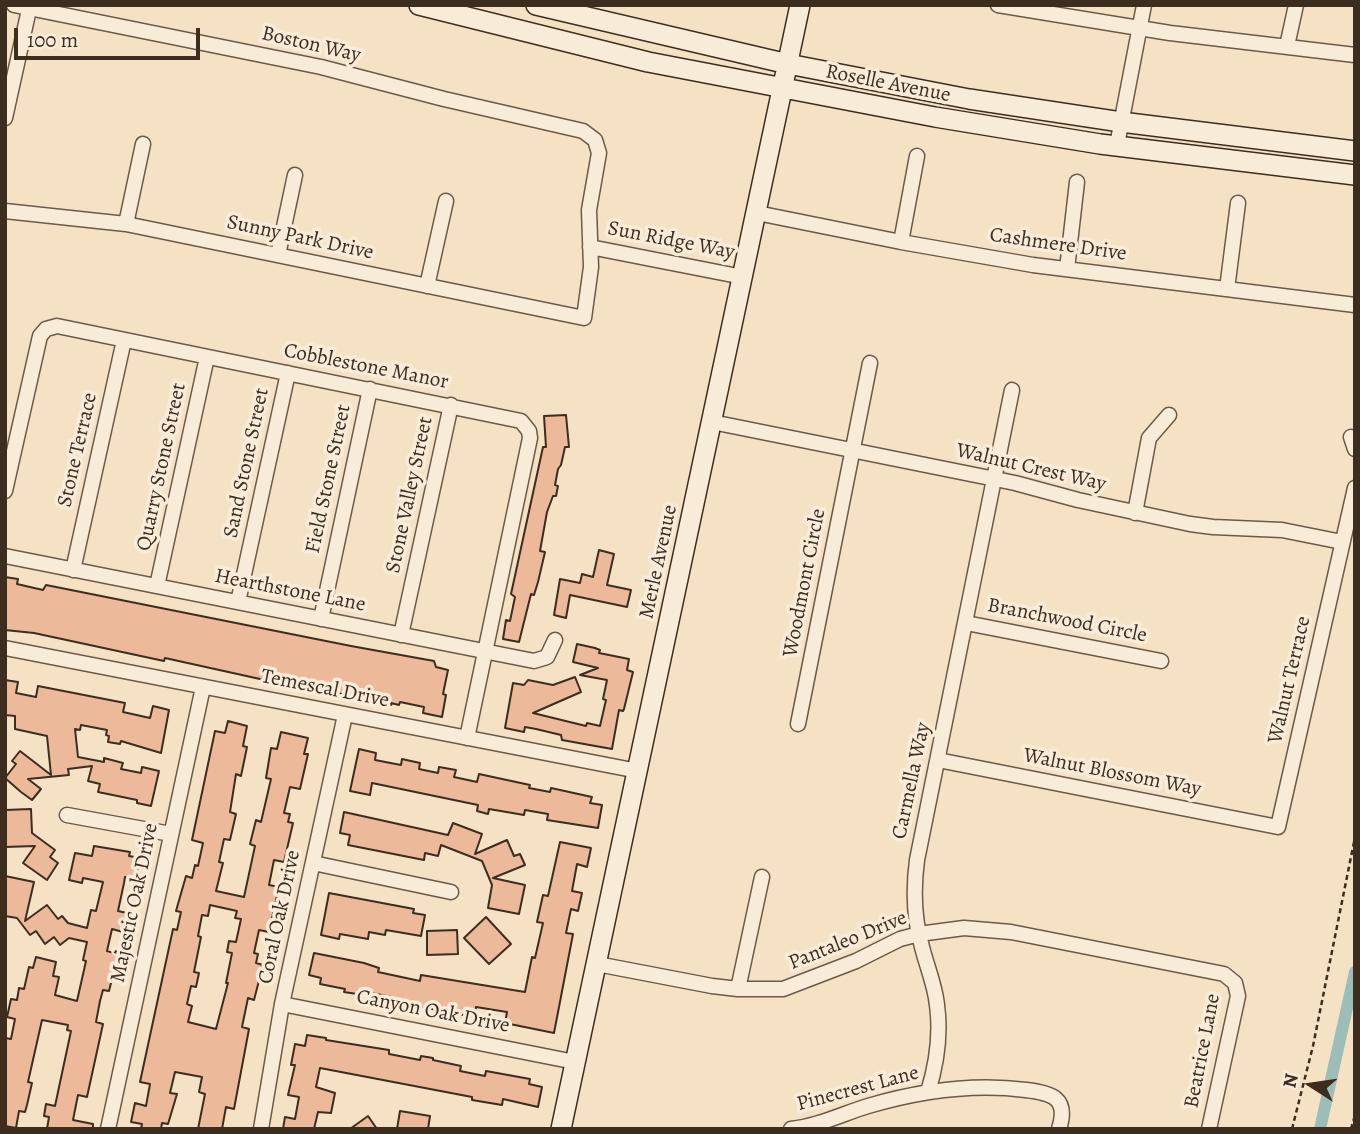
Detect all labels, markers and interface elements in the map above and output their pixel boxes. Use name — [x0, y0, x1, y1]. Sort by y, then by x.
scale bar — [18, 14, 203, 58]
street label: Boston Way — [259, 21, 363, 69]
text: 100 m — [27, 26, 78, 54]
street label: Roselle Avenue — [823, 60, 953, 108]
street label: Sunny Park Drive — [224, 210, 376, 266]
street label: Sun Ridge Way — [605, 216, 737, 266]
street label: Cashmere Drive — [988, 223, 1128, 267]
street label: Cobblestone Manor — [281, 339, 451, 395]
street label: Quarry Stone Street — [132, 381, 192, 553]
street label: Sand Stone Street — [219, 386, 275, 540]
street label: Stone Terrace — [53, 390, 103, 510]
street label: Field Stone Street — [301, 402, 357, 556]
street label: Stone Valley Street — [381, 414, 439, 576]
street label: Walnut Crest Way — [954, 439, 1108, 497]
street label: Merle Avenue — [635, 503, 683, 621]
street label: Woodmont Circle — [778, 507, 832, 659]
street label: Hearthstone Lane — [212, 564, 368, 618]
street label: Branchwood Circle — [985, 593, 1149, 649]
street label: Walnut Terrace — [1263, 614, 1317, 746]
street label: Temescal Drive — [259, 664, 391, 714]
street label: Carmella Way — [887, 720, 937, 842]
street label: Walnut Blossom Way — [1021, 743, 1203, 803]
street label: Majestic Oak Drive — [106, 821, 164, 985]
street label: Coral Oak Drive — [254, 848, 306, 986]
street label: Pantaleo Drive — [785, 906, 911, 976]
street label: Canyon Oak Drive — [354, 985, 512, 1039]
street label: Beatrice Lane — [1180, 992, 1226, 1110]
north arrow — [1276, 1050, 1346, 1120]
street label: Pinecrest Lane — [794, 1061, 922, 1117]
text: N — [1276, 1071, 1305, 1090]

